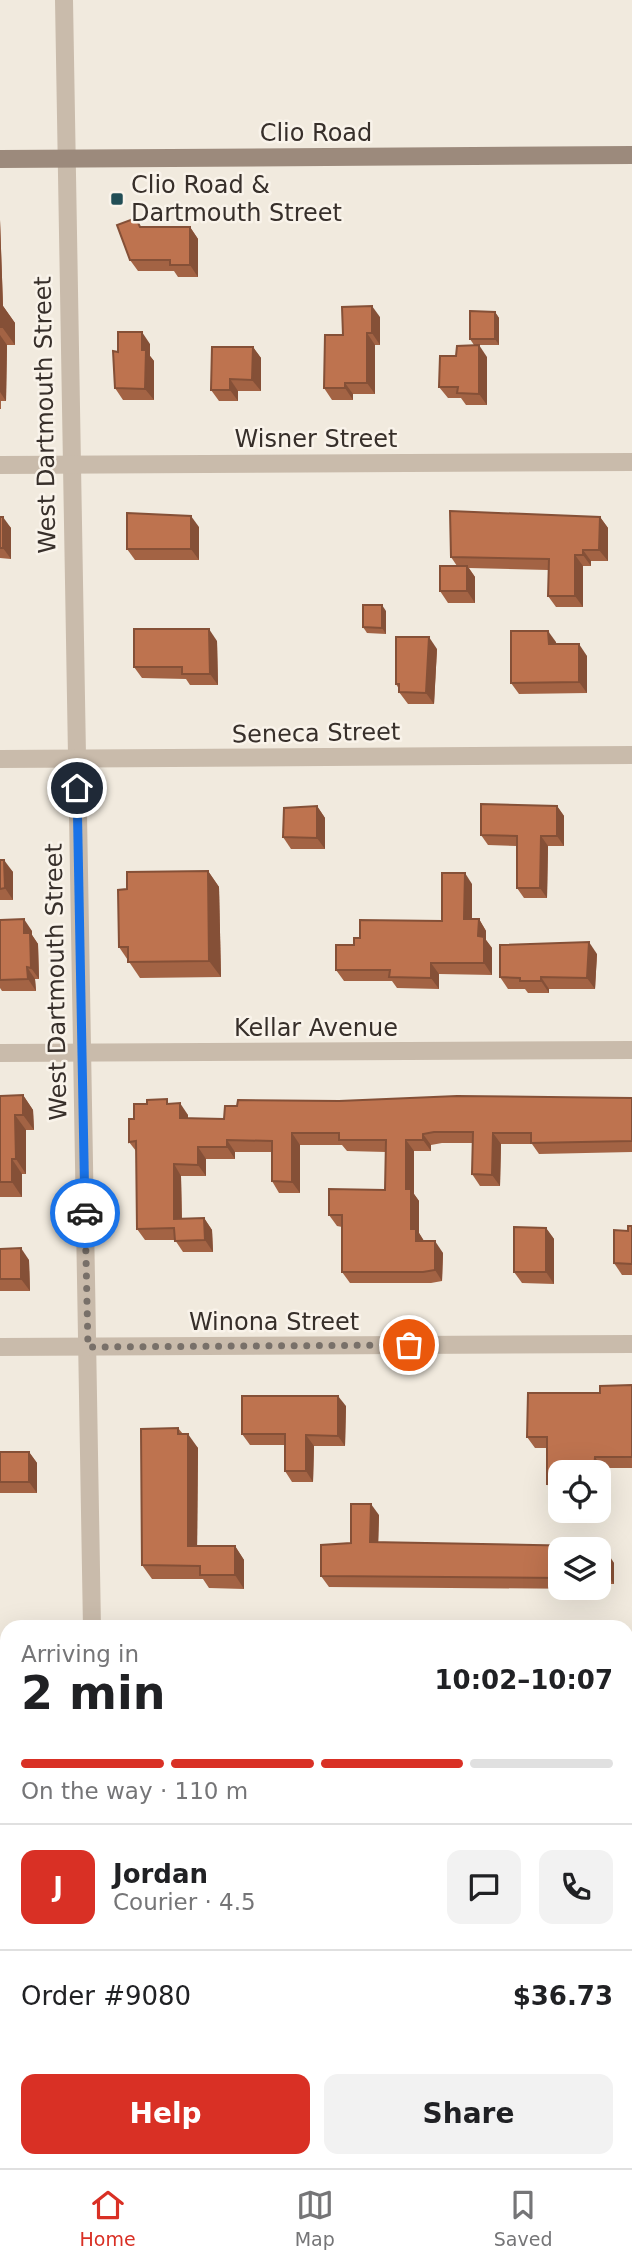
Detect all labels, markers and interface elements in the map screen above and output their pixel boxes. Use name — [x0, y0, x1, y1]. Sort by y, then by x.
street label: Clio Road — [260, 119, 372, 147]
place label: Clio Road & Dartmouth Street — [131, 171, 342, 227]
marker: Clio Road & Dartmouth Street — [109, 191, 125, 207]
street label: West Dartmouth Street — [29, 276, 61, 554]
street label: Wisner Street — [235, 425, 397, 453]
street label: Seneca Street — [232, 718, 400, 748]
pin — [47, 758, 107, 818]
icon: home — [58, 769, 96, 807]
street label: West Dartmouth Street — [40, 843, 72, 1121]
street label: Kellar Avenue — [234, 1014, 398, 1042]
courier — [50, 1178, 120, 1248]
icon: car — [66, 1194, 104, 1232]
street label: Winona Street — [189, 1308, 359, 1336]
pin — [379, 1315, 439, 1375]
icon: bag — [390, 1326, 428, 1364]
map controls — [548, 1460, 611, 1600]
button: locate — [548, 1460, 611, 1523]
button: layers — [548, 1537, 611, 1600]
text: Arriving in — [21, 1641, 139, 1667]
text: 10:02–10:07 — [434, 1665, 613, 1695]
text: 2 min — [21, 1666, 165, 1720]
text: On the way · 110 m — [21, 1778, 248, 1804]
button: chat — [447, 1850, 521, 1924]
button: phone — [539, 1850, 613, 1924]
text: Jordan — [113, 1859, 208, 1889]
text: J — [53, 1872, 63, 1902]
text: Courier · 4.5 — [113, 1889, 256, 1915]
text: Order #9080 — [21, 1981, 191, 2011]
text: $36.73 — [513, 1981, 613, 2011]
button: Help — [21, 2074, 310, 2154]
button: Share — [324, 2074, 613, 2154]
tab: Home — [80, 2186, 136, 2250]
tab: Map — [295, 2186, 335, 2250]
tab: Saved — [494, 2186, 552, 2250]

